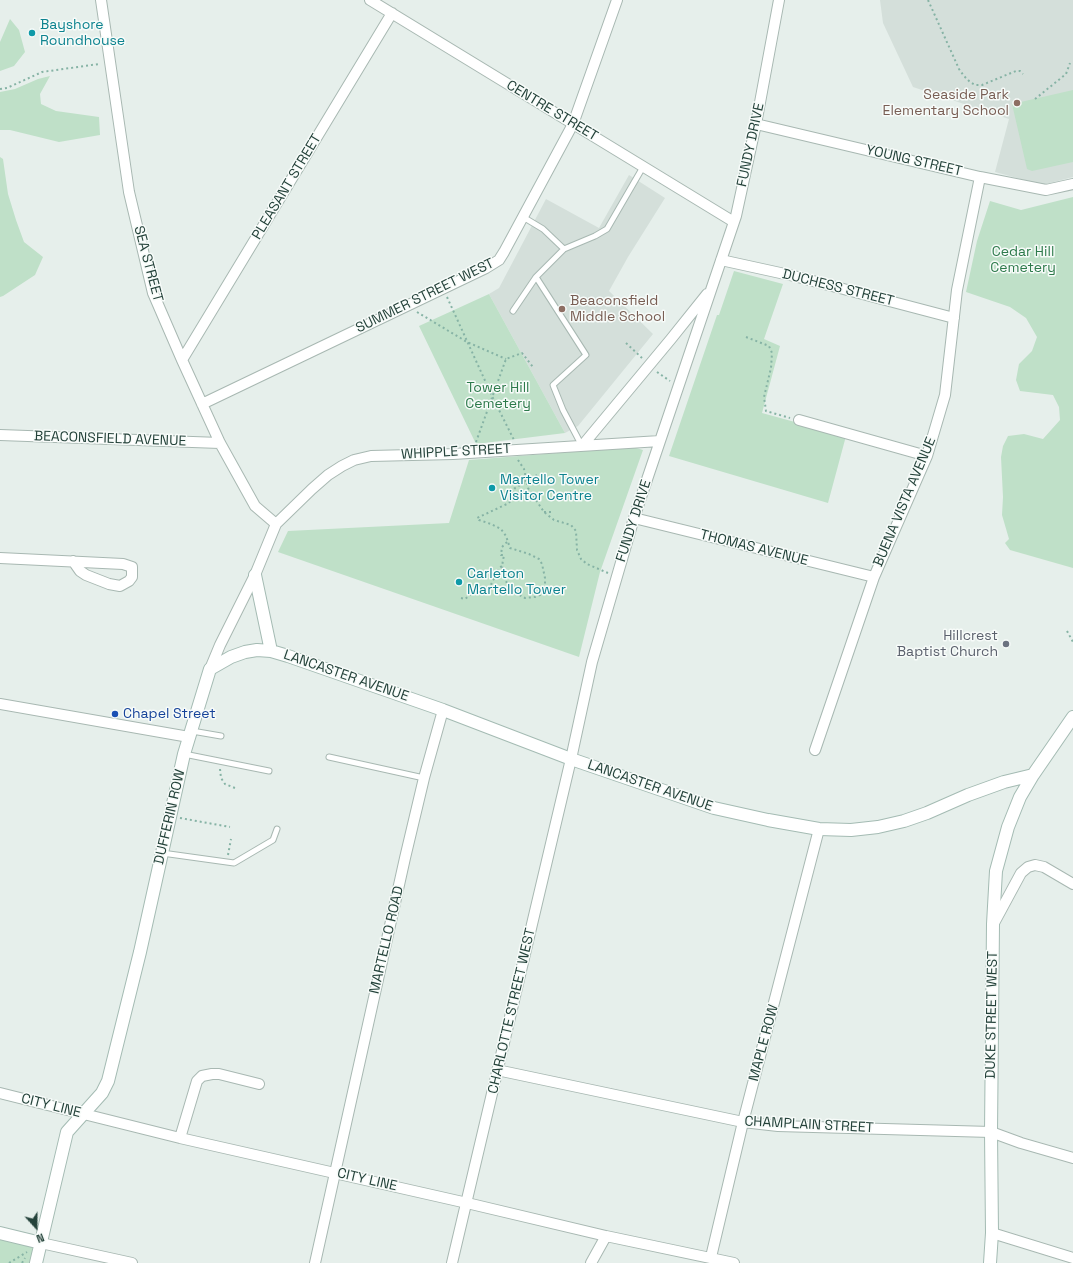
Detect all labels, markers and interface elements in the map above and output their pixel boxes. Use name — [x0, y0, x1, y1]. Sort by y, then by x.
place label: Bayshore Roundhouse — [40, 17, 125, 50]
marker: Bayshore Roundhouse — [27, 28, 37, 38]
street label: CENTRE STREET — [503, 77, 601, 145]
place label: Seaside Park Elementary School — [883, 87, 1009, 120]
marker: Seaside Park Elementary School — [1012, 98, 1022, 108]
street label: FUNDY DRIVE — [734, 102, 768, 188]
street label: PLEASANT STREET — [249, 131, 325, 243]
street label: YOUNG STREET — [864, 142, 964, 180]
street label: SEA STREET — [130, 224, 166, 304]
park label: Cedar Hill Cemetery — [990, 244, 1056, 276]
street label: SUMMER STREET WEST — [353, 255, 497, 337]
street label: DUCHESS STREET — [780, 266, 896, 310]
place label: Beaconsfield Middle School — [570, 293, 665, 326]
marker: Beaconsfield Middle School — [557, 304, 567, 314]
park label: Tower Hill Cemetery — [465, 380, 531, 412]
street label: BEACONSFIELD AVENUE — [33, 428, 187, 450]
street label: BUENA VISTA AVENUE — [870, 435, 940, 569]
street label: WHIPPLE STREET — [401, 441, 511, 463]
place label: Martello Tower Visitor Centre — [500, 472, 599, 504]
street label: FUNDY DRIVE — [613, 478, 655, 564]
marker: Martello Tower Visitor Centre — [487, 483, 497, 493]
street label: THOMAS AVENUE — [698, 526, 810, 570]
place label: Carleton Martello Tower — [467, 566, 566, 598]
marker: Carleton Martello Tower — [454, 577, 464, 587]
place label: Hillcrest Baptist Church — [897, 628, 998, 660]
marker: Hillcrest Baptist Church — [1001, 639, 1011, 649]
street label: LANCASTER AVENUE — [281, 647, 411, 705]
place label: Chapel Street — [123, 706, 216, 722]
marker: Chapel Street — [110, 709, 120, 719]
street label: LANCASTER AVENUE — [585, 757, 715, 815]
street label: DUFFERIN ROW — [151, 768, 189, 866]
street label: MARTELLO ROAD — [366, 885, 408, 995]
street label: CHARLOTTE STREET WEST — [485, 927, 539, 1095]
street label: DUKE STREET WEST — [982, 951, 1002, 1079]
street label: MAPLE ROW — [746, 1003, 782, 1083]
street label: CITY LINE — [19, 1090, 83, 1122]
street label: CHAMPLAIN STREET — [744, 1113, 874, 1137]
street label: CITY LINE — [335, 1165, 399, 1195]
north arrow — [16, 1207, 56, 1247]
text: N — [34, 1230, 46, 1246]

